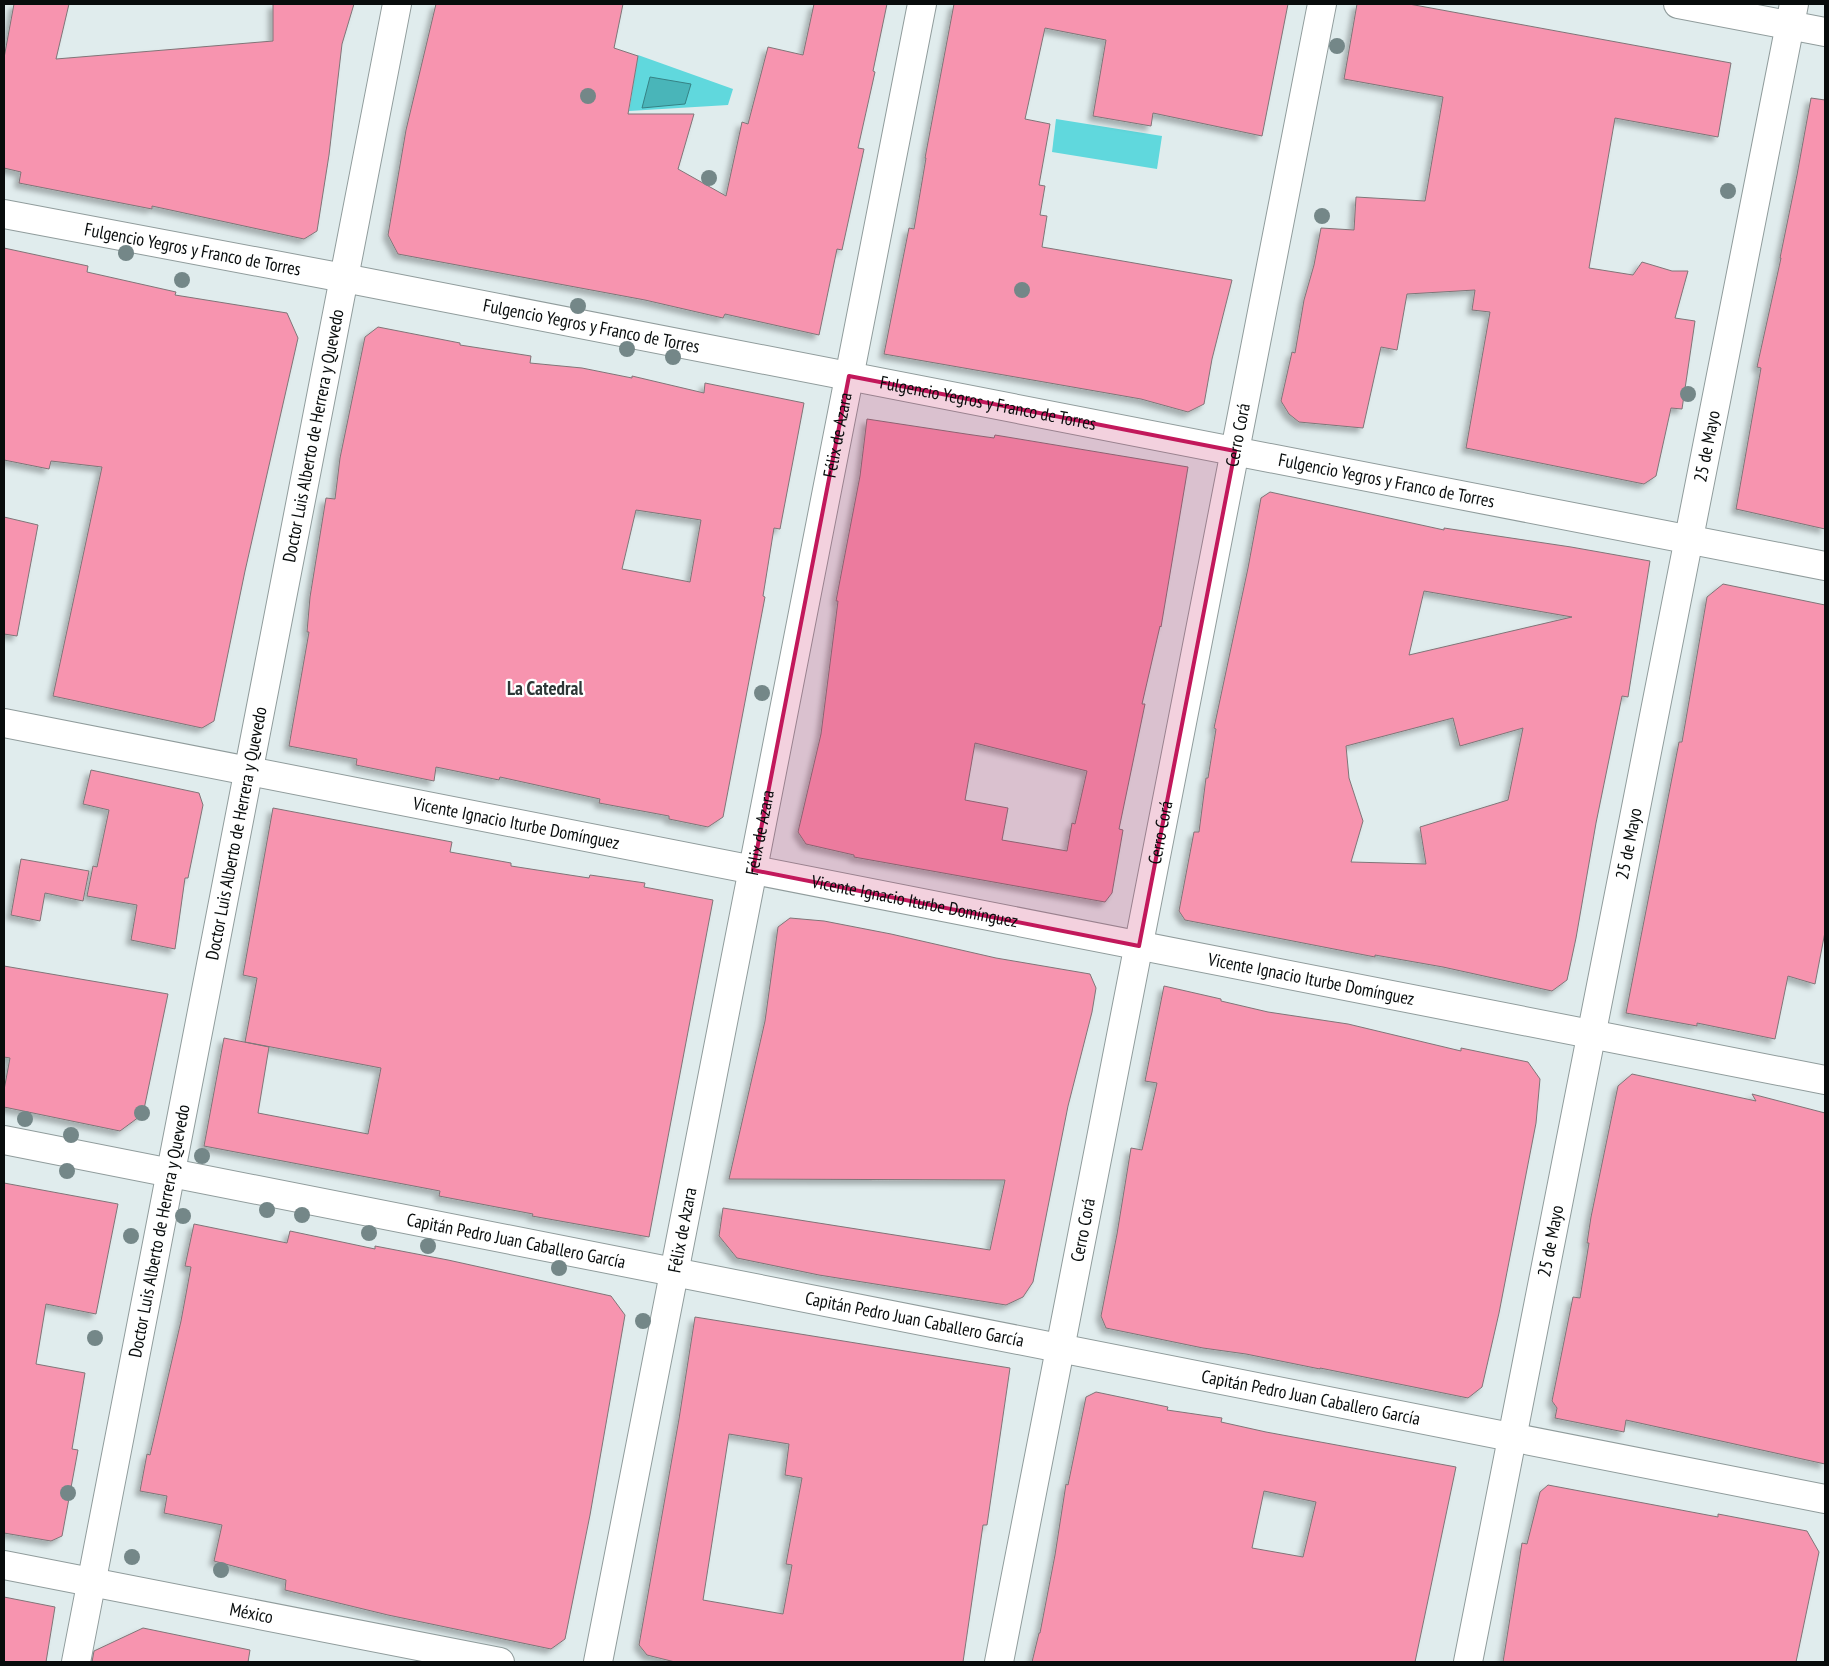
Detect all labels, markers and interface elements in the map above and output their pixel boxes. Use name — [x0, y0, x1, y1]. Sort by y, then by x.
street label: Fulgencio Yegros y Franco de Torres — [83, 217, 303, 281]
street label: Fulgencio Yegros y Franco de Torres — [481, 293, 702, 358]
street label: Doctor Luis Alberto de Herrera y Quevedo — [277, 307, 349, 564]
street label: Fulgencio Yegros y Franco de Torres — [878, 370, 1098, 435]
street label: Félix de Azara — [818, 390, 857, 480]
street label: Cerro Corá — [1220, 401, 1255, 469]
street label: 25 de Mayo — [1688, 408, 1725, 484]
street label: Fulgencio Yegros y Franco de Torres — [1276, 448, 1497, 513]
district label: La Catedral — [507, 676, 583, 700]
street label: Doctor Luis Alberto de Herrera y Quevedo — [200, 705, 272, 962]
street label: Félix de Azara — [740, 788, 779, 877]
street label: Vicente Ignacio Iturbe Domínguez — [410, 791, 622, 854]
street label: Cerro Corá — [1143, 799, 1178, 866]
street label: 25 de Mayo — [1610, 806, 1647, 881]
street label: Vicente Ignacio Iturbe Domínguez — [809, 869, 1020, 933]
street label: Vicente Ignacio Iturbe Domínguez — [1205, 947, 1416, 1010]
street label: Doctor Luis Alberto de Herrera y Quevedo — [123, 1102, 195, 1359]
street label: Félix de Azara — [662, 1185, 701, 1275]
street label: Cerro Corá — [1065, 1196, 1100, 1264]
street label: 25 de Mayo — [1532, 1203, 1569, 1279]
street label: Capitán Pedro Juan Caballero García — [405, 1208, 628, 1273]
street label: Capitán Pedro Juan Caballero García — [803, 1286, 1026, 1352]
street label: Capitán Pedro Juan Caballero García — [1200, 1364, 1422, 1430]
street label: México — [228, 1597, 275, 1628]

